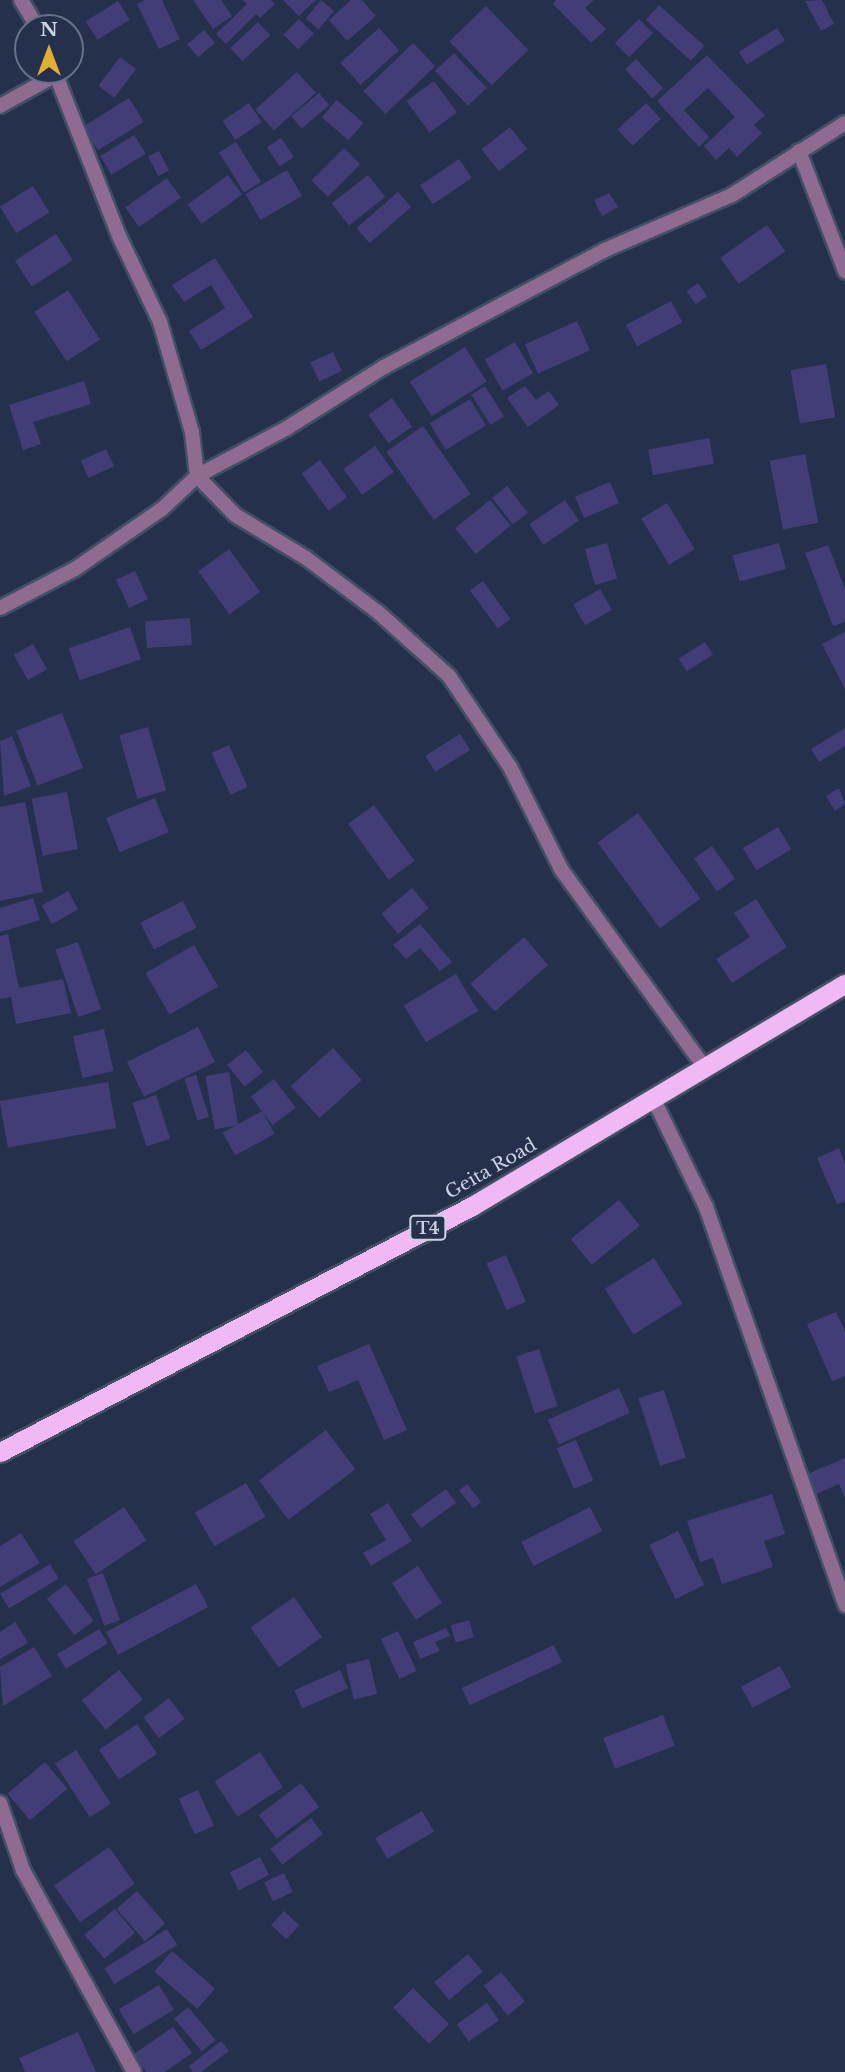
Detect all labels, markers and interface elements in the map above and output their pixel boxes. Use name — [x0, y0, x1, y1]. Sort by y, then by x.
north arrow — [14, 14, 84, 84]
text: N — [40, 18, 58, 41]
street label: Geita Road — [441, 1134, 541, 1204]
road number: T4 — [409, 1216, 447, 1240]

